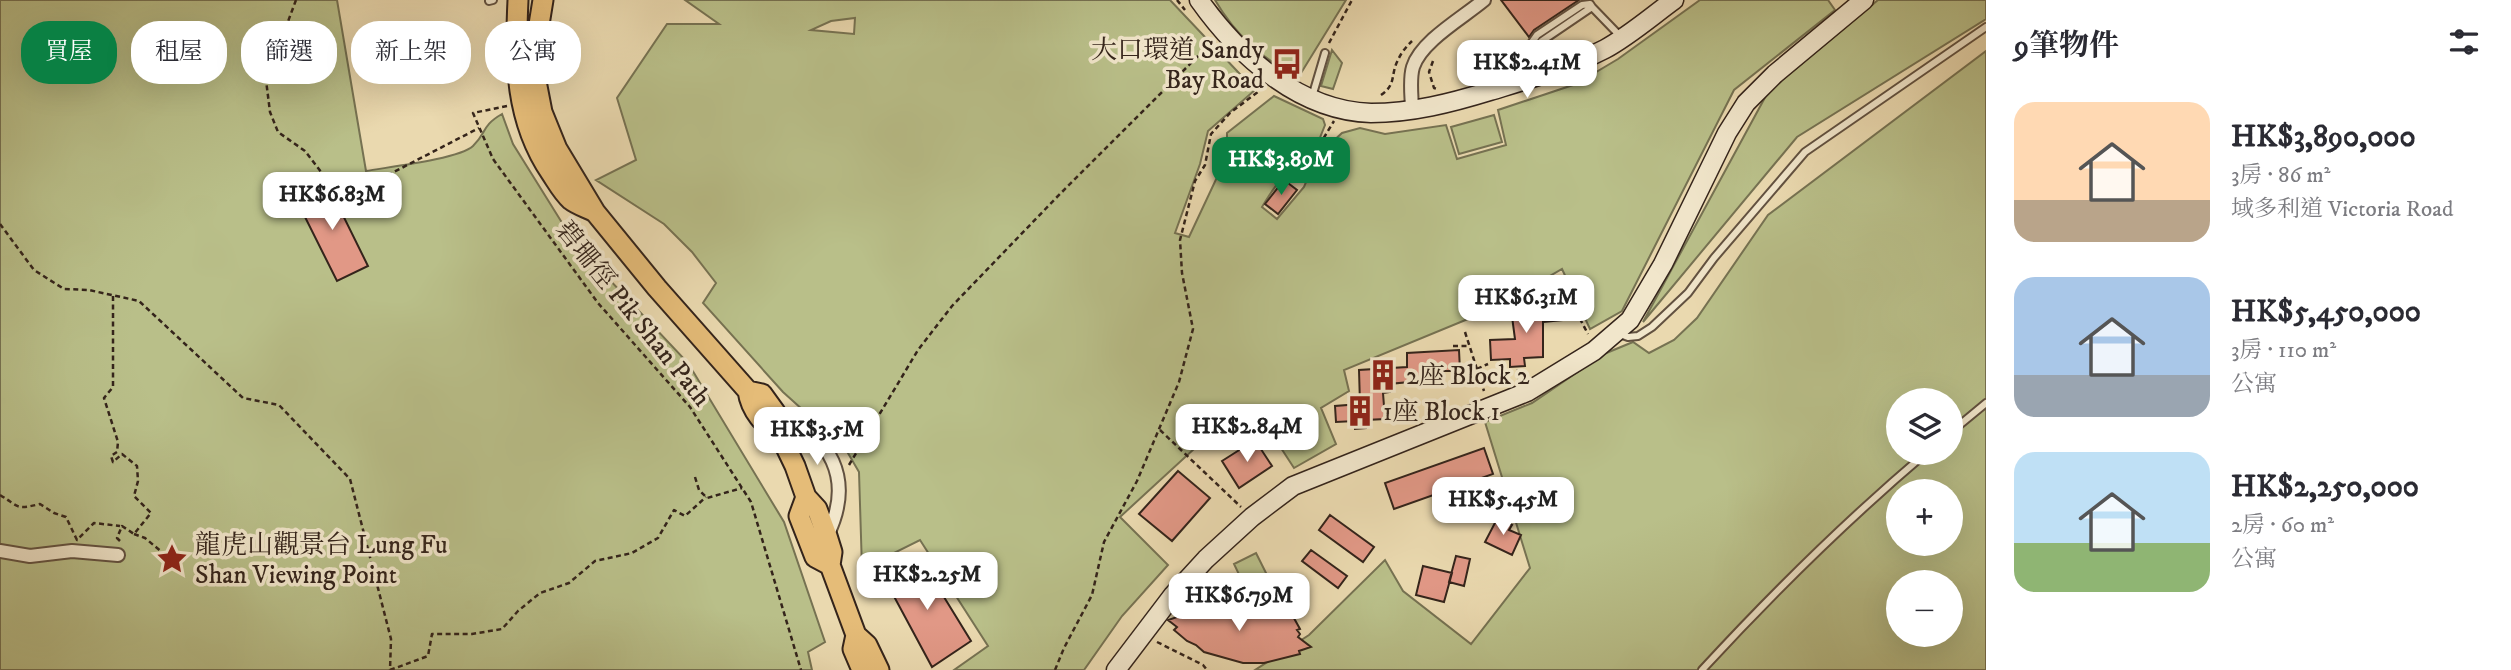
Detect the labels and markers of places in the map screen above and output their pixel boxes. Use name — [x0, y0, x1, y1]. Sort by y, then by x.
place label: 大口環道 Sandy Bay Road — [1091, 34, 1265, 97]
pin: HK$2.41M — [1455, 41, 1599, 100]
bus stop icon: 大口環道 Sandy Bay Road — [1270, 47, 1304, 81]
pin: HK$3.89M — [1209, 138, 1353, 197]
pin: HK$6.83M — [260, 173, 404, 232]
pin: HK$6.31M — [1454, 276, 1598, 335]
building icon: 2座 Block 2 — [1366, 358, 1400, 392]
place label: 2座 Block 2 — [1406, 360, 1530, 393]
building icon: 1座 Block 1 — [1343, 394, 1377, 428]
place label: 1座 Block 1 — [1383, 396, 1500, 429]
pin: HK$2.84M — [1175, 405, 1319, 464]
pin: HK$3.5M — [752, 407, 882, 467]
pin: HK$5.45M — [1431, 477, 1575, 537]
place label: 龍虎山觀景台 Lung Fu Shan Viewing Point — [195, 529, 447, 592]
place icon: 龍虎山觀景台 Lung Fu Shan Viewing Point — [155, 542, 189, 576]
pin: HK$2.25M — [855, 552, 999, 612]
pin: HK$6.79M — [1167, 574, 1311, 633]

